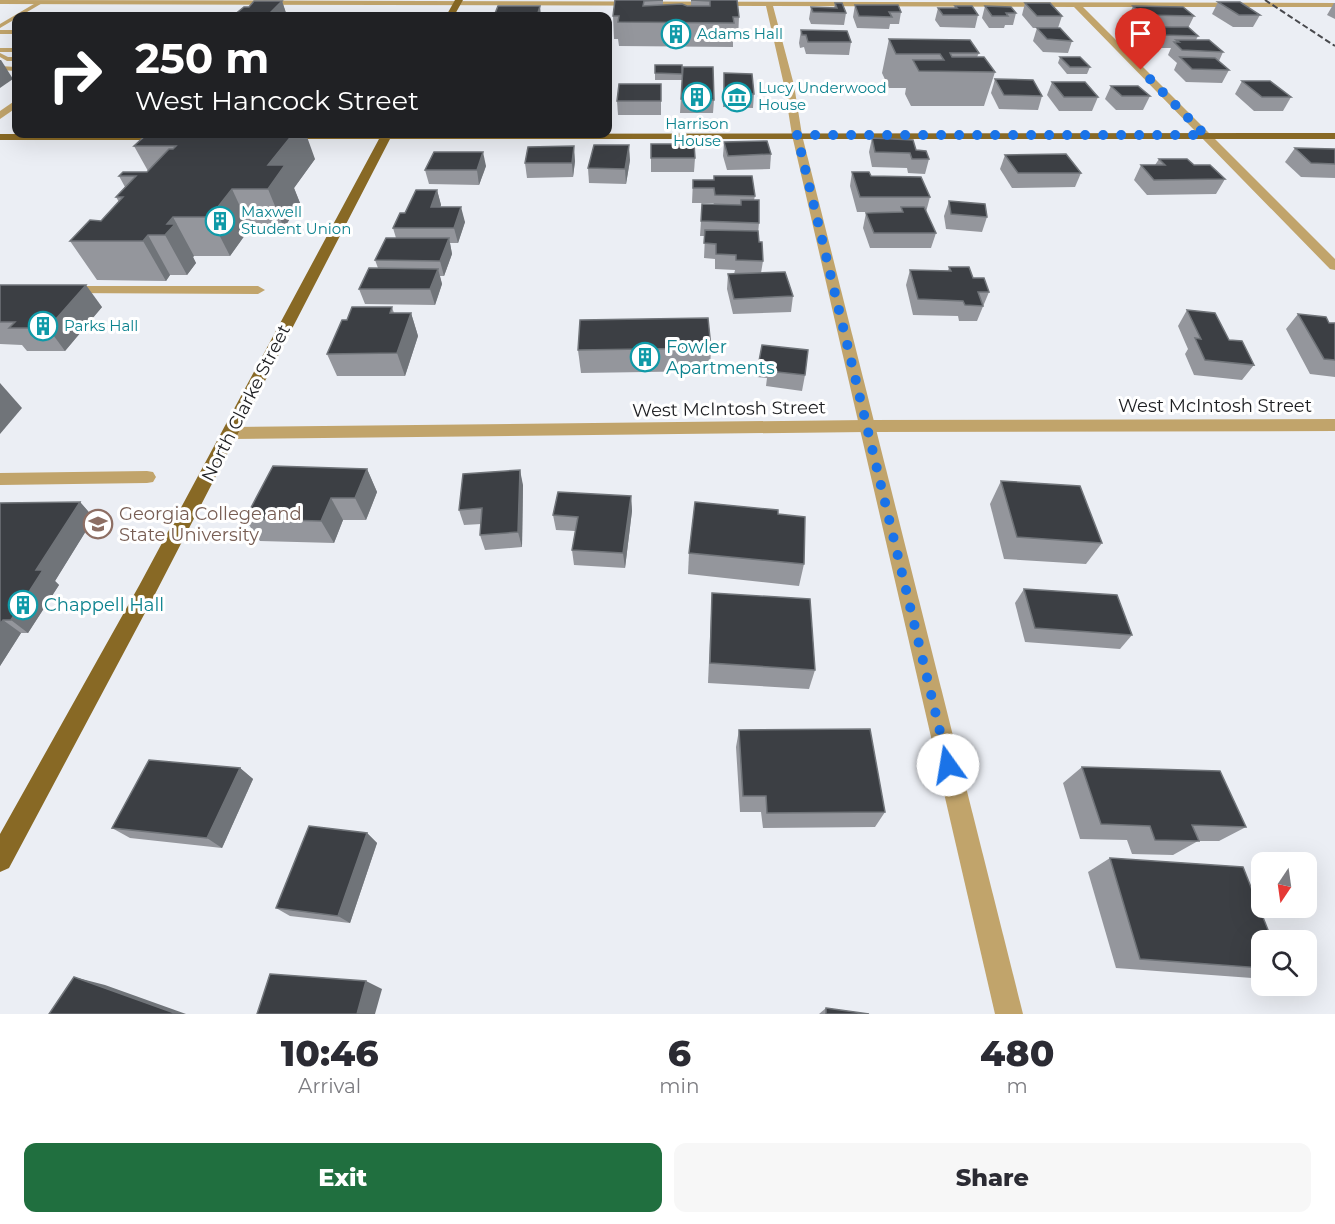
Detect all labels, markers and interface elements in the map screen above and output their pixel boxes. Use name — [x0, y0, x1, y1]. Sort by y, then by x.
pin — [1115, 8, 1166, 70]
icon: arrive — [1124, 17, 1157, 50]
building icon: Adams Hall — [660, 18, 692, 50]
place label: Adams Hall — [697, 24, 783, 43]
text: 250 m — [135, 32, 269, 84]
icon: right — [36, 36, 114, 114]
place label: Lucy Underwood House — [758, 78, 887, 114]
building icon: Harrison House — [681, 81, 713, 113]
museum icon: Lucy Underwood House — [721, 81, 753, 113]
text: West Hancock Street — [135, 84, 419, 117]
place label: Harrison House — [665, 114, 729, 150]
place label: Maxwell Student Union — [241, 202, 351, 238]
building icon: Maxwell Student Union — [204, 205, 236, 237]
building icon: Parks Hall — [27, 310, 59, 342]
place label: Parks Hall — [64, 316, 138, 335]
street label: North Clarke Street — [197, 321, 295, 485]
place label: Fowler Apartments — [666, 336, 775, 379]
building icon: Fowler Apartments — [629, 341, 661, 373]
street label: West McIntosh Street — [1118, 395, 1312, 417]
street label: West McIntosh Street — [632, 396, 826, 422]
place label: Georgia College and State University — [119, 503, 302, 546]
school or university icon: Georgia College and State University — [82, 508, 114, 540]
building icon: Chappell Hall — [7, 589, 39, 621]
place label: Chappell Hall — [44, 594, 164, 616]
position arrow — [916, 733, 980, 797]
north arrow — [1251, 852, 1317, 918]
map controls — [1251, 852, 1317, 996]
button: search — [1251, 930, 1317, 996]
text: 10:46 — [281, 1031, 379, 1075]
text: 6 — [668, 1031, 691, 1075]
text: 480 — [980, 1031, 1054, 1075]
text: Arrival — [298, 1074, 361, 1098]
text: min — [659, 1074, 699, 1098]
text: m — [1007, 1074, 1028, 1098]
button: Exit — [24, 1143, 662, 1212]
button: Share — [674, 1143, 1311, 1212]

